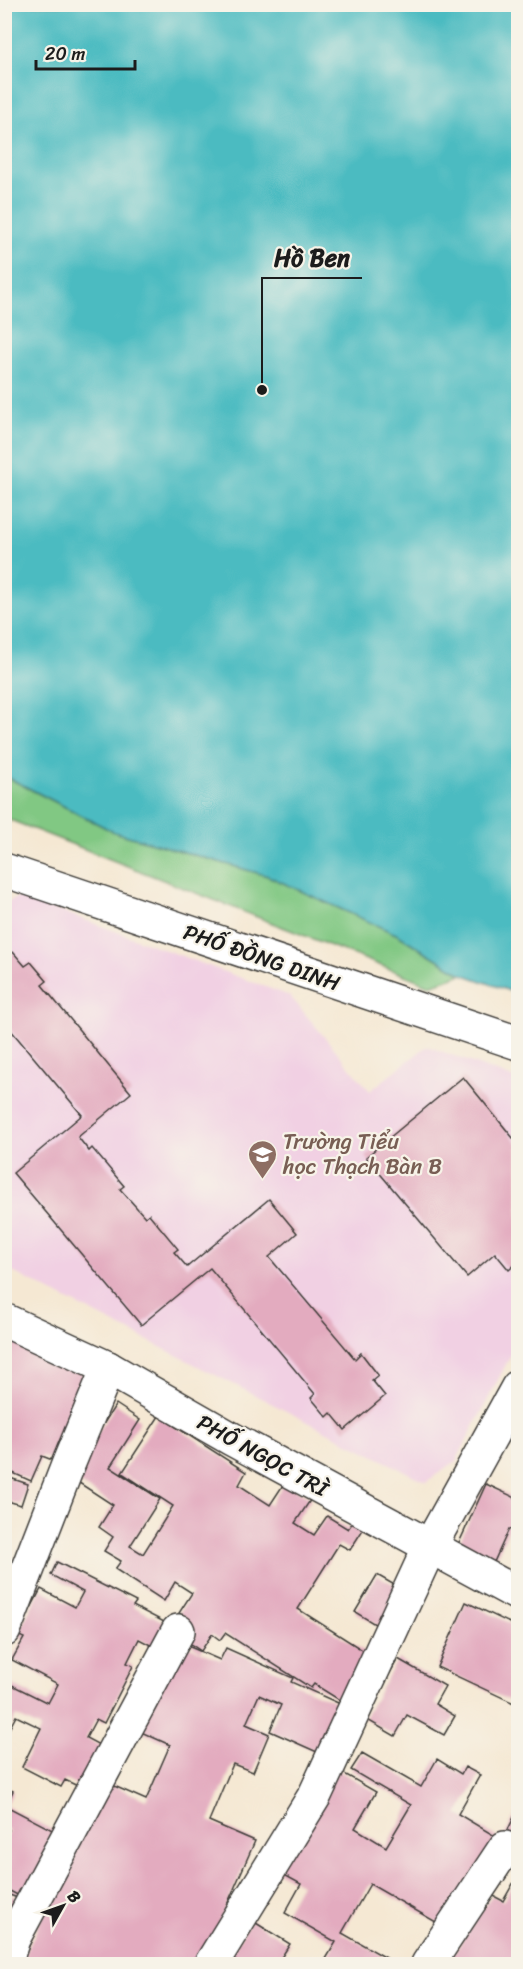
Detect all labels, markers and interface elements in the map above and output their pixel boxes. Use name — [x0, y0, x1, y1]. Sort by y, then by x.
scale bar — [36, 33, 135, 71]
text: 20 m — [45, 38, 85, 70]
callout: Hồ Ben — [262, 236, 362, 278]
text: Hồ Ben — [274, 237, 350, 279]
street label: PHỐ ĐỒNG DINH — [178, 912, 346, 1003]
place label: Trường Tiểu học Thạch Bàn B — [282, 1122, 442, 1186]
school or university icon: Trường Tiểu học Thạch Bàn B — [246, 1138, 278, 1180]
street label: PHỐ NGỌC TRÌ — [190, 1403, 337, 1508]
north arrow — [33, 1876, 93, 1936]
text: B — [60, 1883, 89, 1911]

